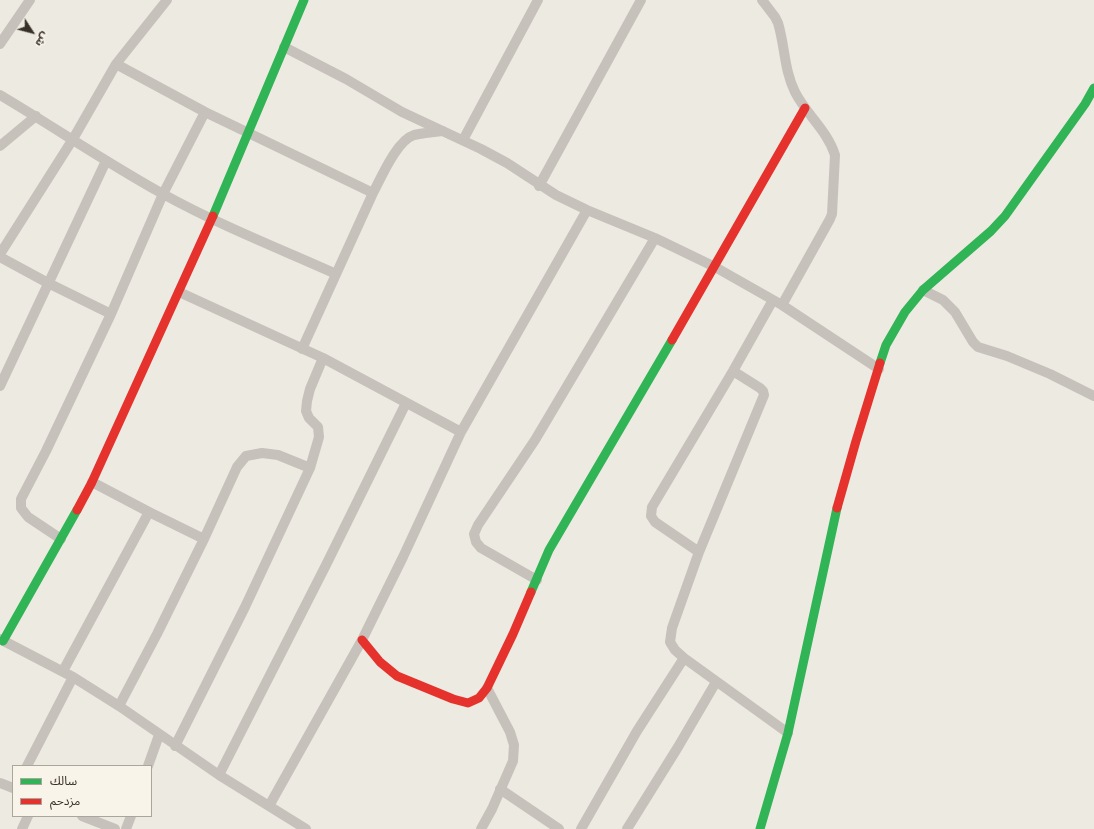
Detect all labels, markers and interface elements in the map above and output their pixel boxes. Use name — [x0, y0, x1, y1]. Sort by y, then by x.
north arrow — [12, 12, 52, 52]
text: ش — [32, 29, 52, 49]
legend — [12, 765, 152, 817]
text: سالك — [50, 774, 77, 788]
text: مزدحم — [50, 794, 80, 808]

